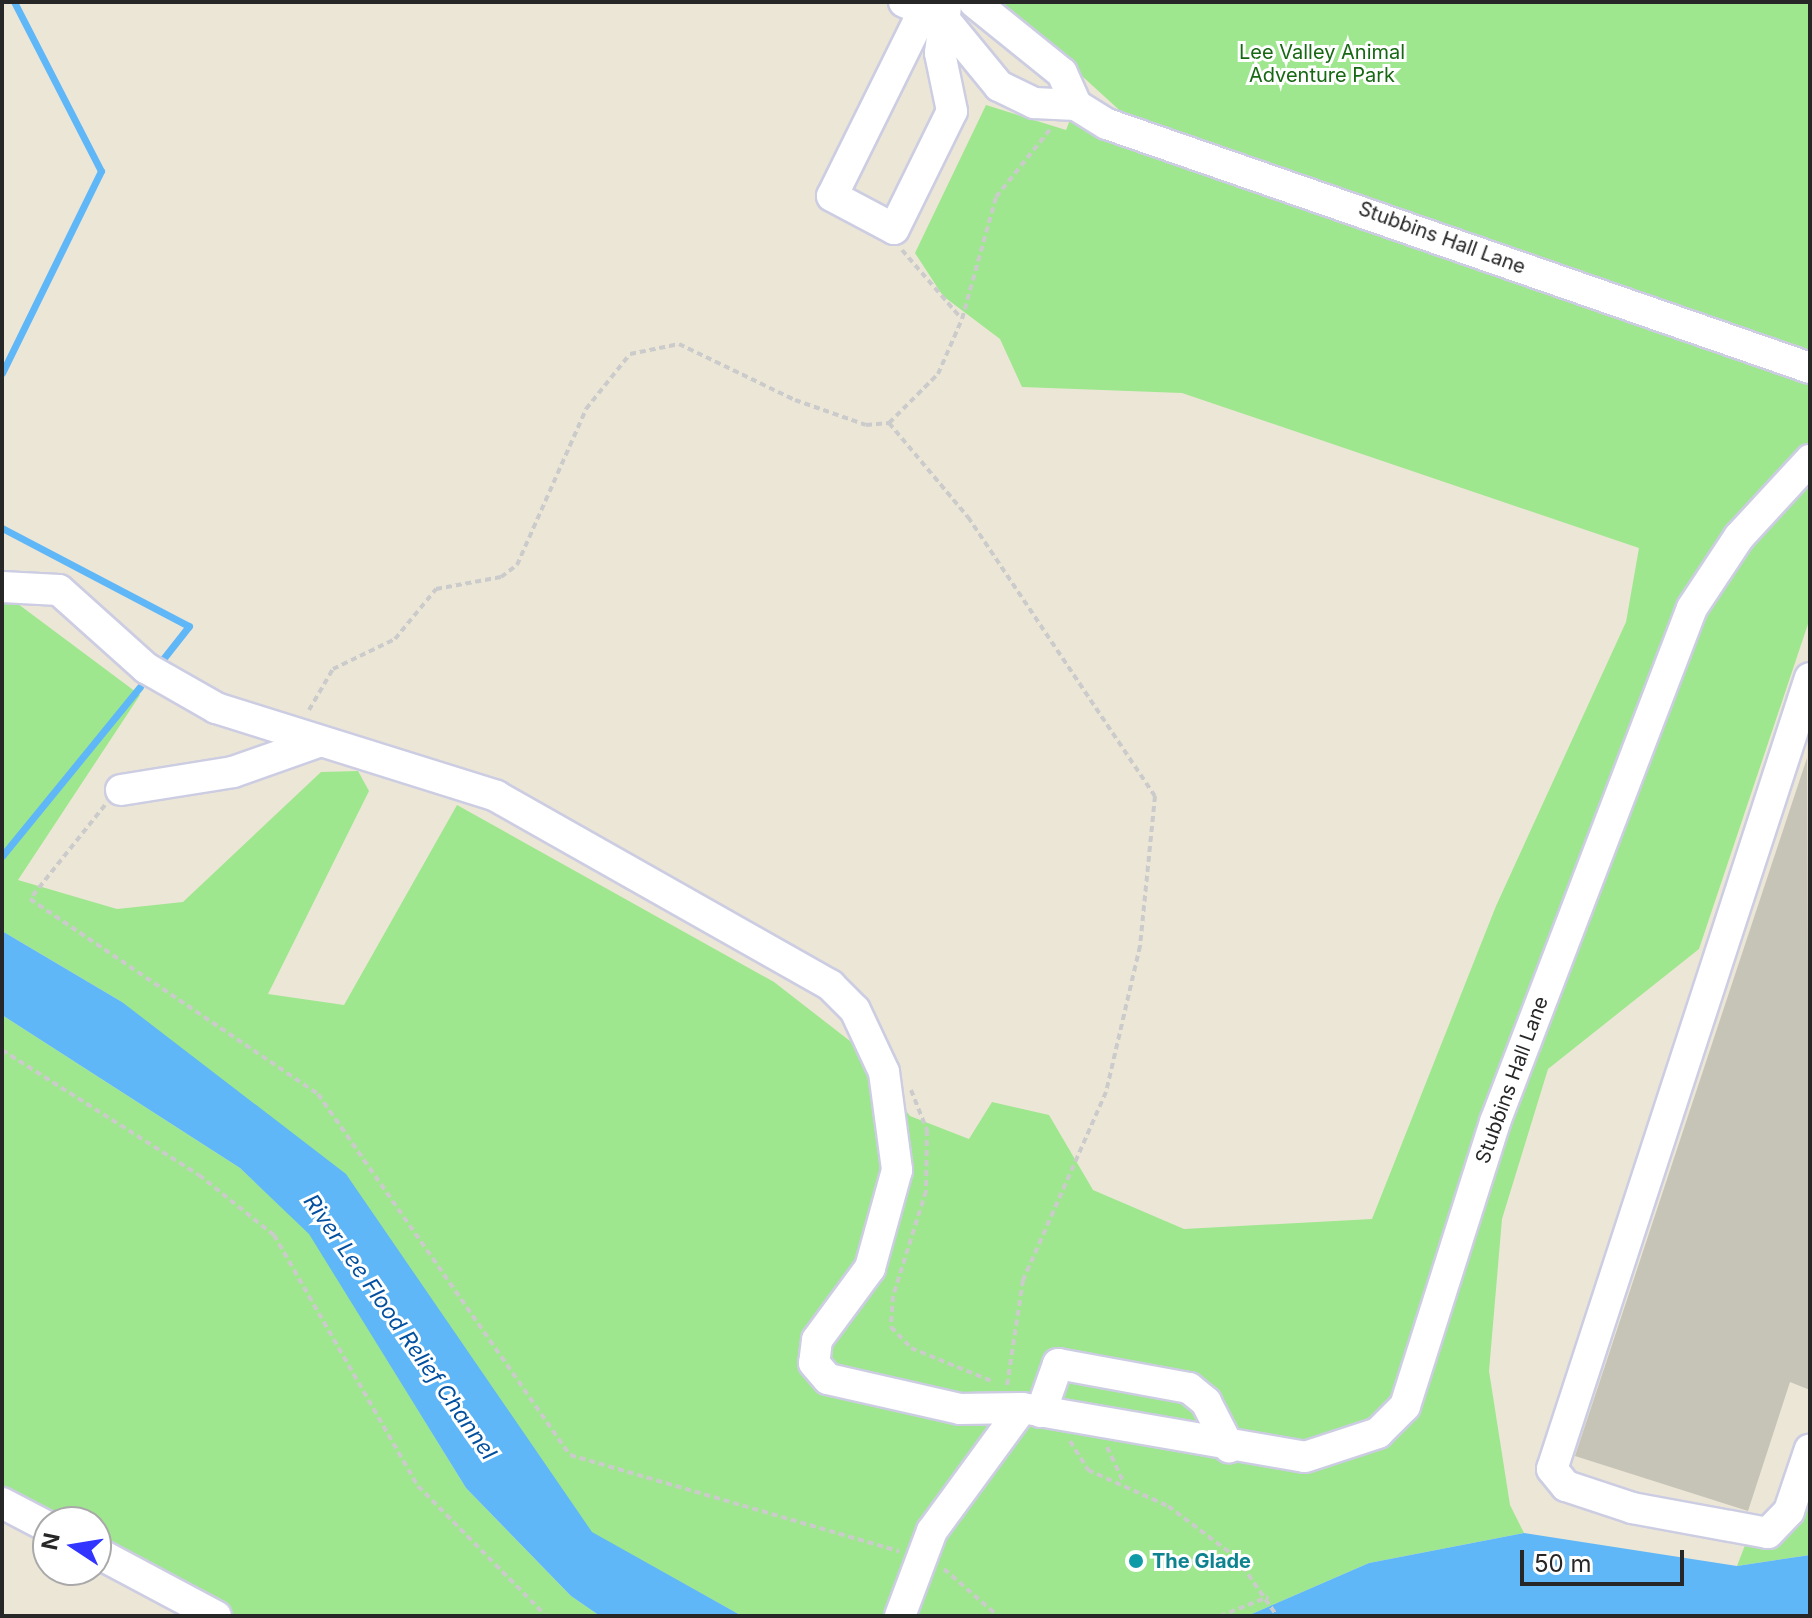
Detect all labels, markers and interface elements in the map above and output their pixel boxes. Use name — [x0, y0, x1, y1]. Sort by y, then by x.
park label: Lee Valley Animal Adventure Park — [1239, 40, 1405, 87]
street label: Stubbins Hall Lane — [1355, 197, 1529, 279]
street label: Stubbins Hall Lane — [1471, 993, 1553, 1167]
water label: River Lee Flood Relief Channel — [298, 1189, 502, 1465]
north arrow — [32, 1506, 112, 1586]
text: N — [36, 1531, 65, 1552]
scale bar — [1524, 1534, 1688, 1584]
place label: The Glade — [1152, 1549, 1251, 1573]
text: 50 m — [1534, 1549, 1592, 1578]
marker: The Glade — [1127, 1552, 1145, 1570]

